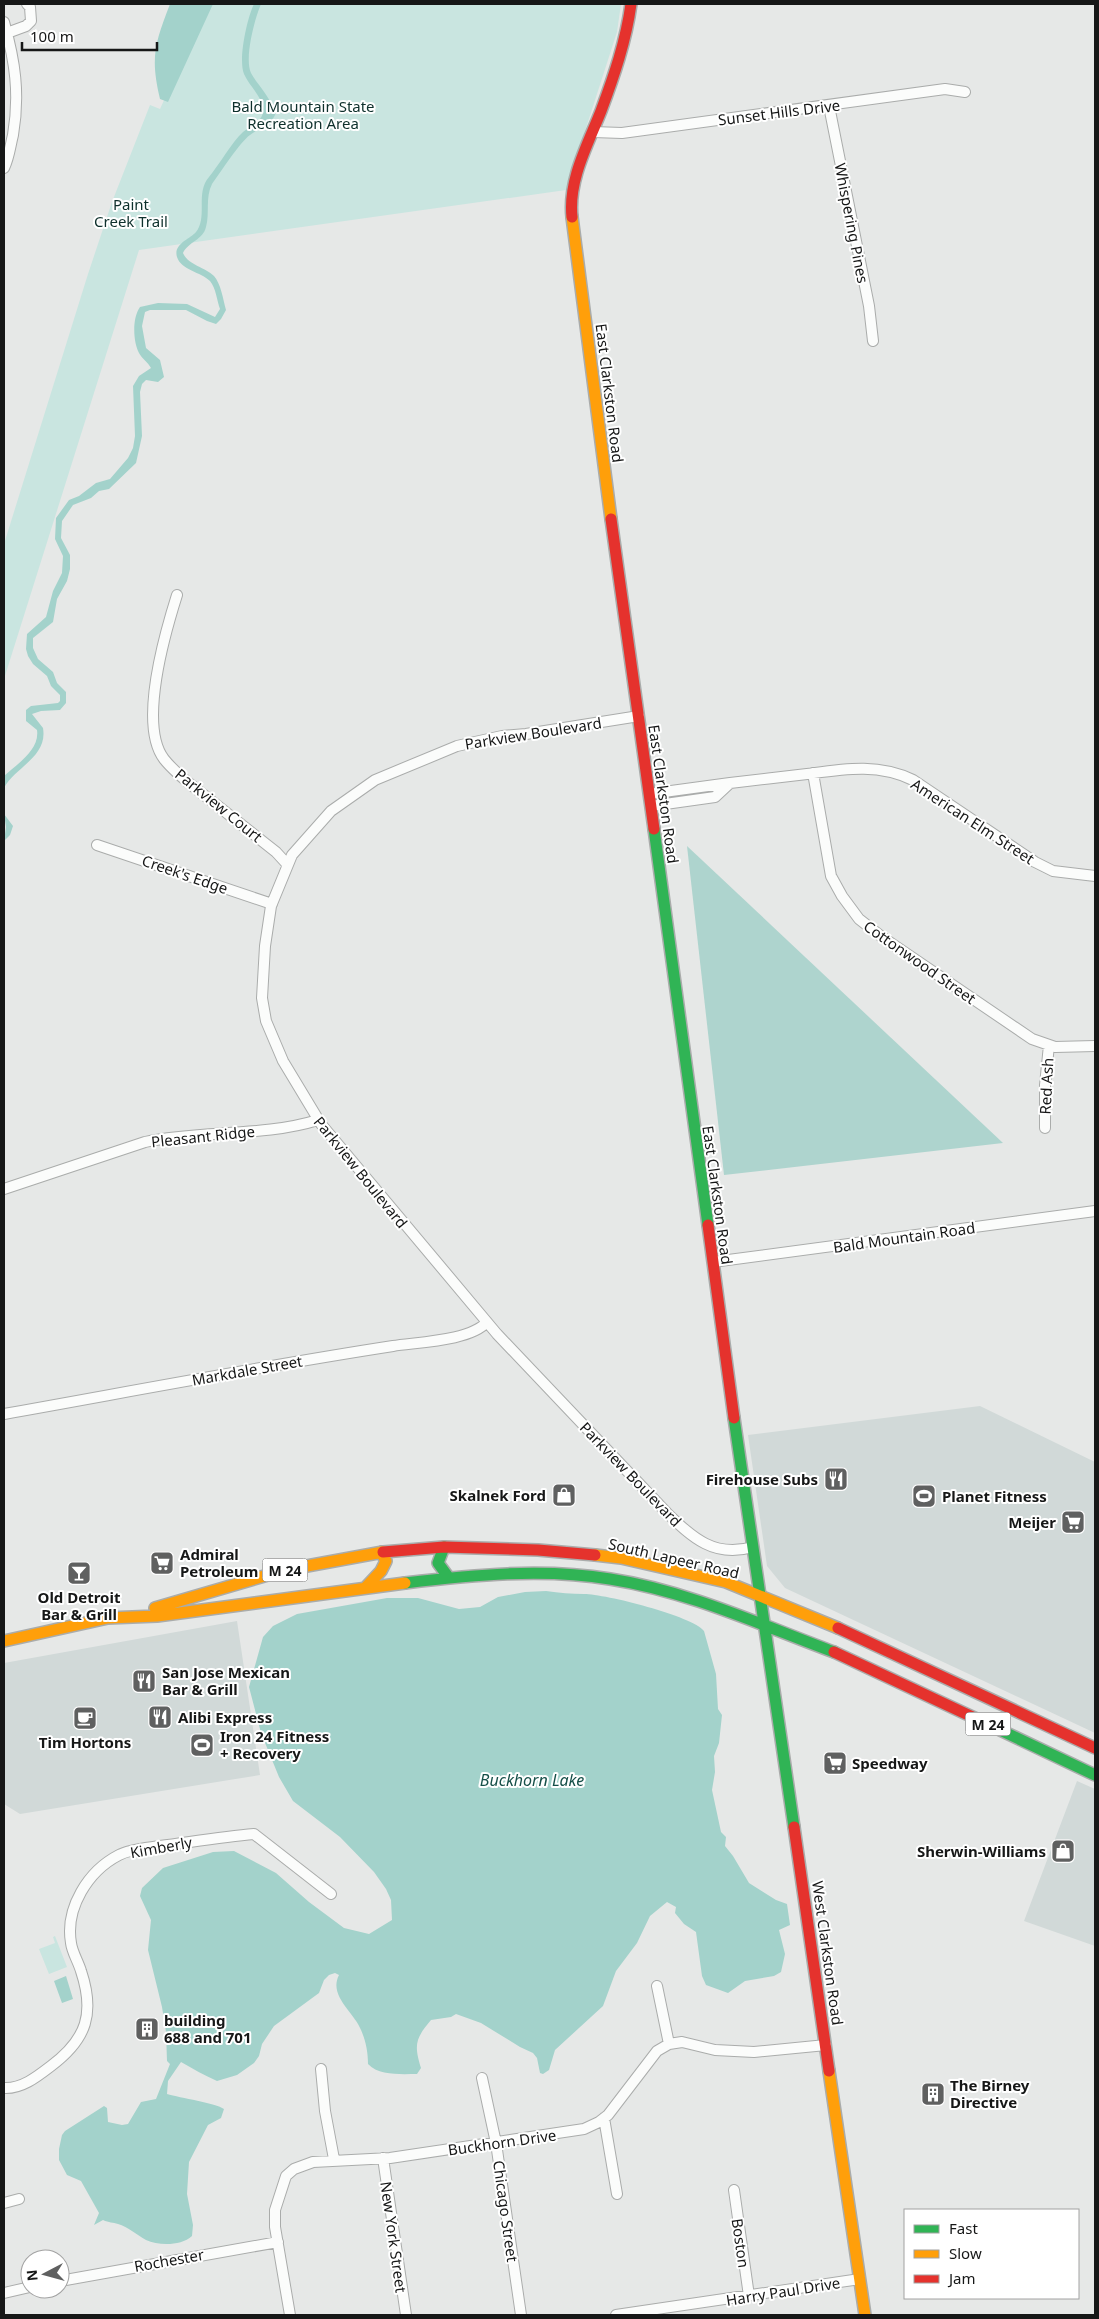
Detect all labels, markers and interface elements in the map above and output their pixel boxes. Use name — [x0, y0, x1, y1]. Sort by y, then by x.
scale bar — [22, 20, 158, 52]
text: 100 m — [30, 26, 74, 46]
street label: Sunset Hills Drive — [717, 95, 841, 129]
park label: Bald Mountain State Recreation Area — [231, 96, 375, 133]
street label: Whispering Pines — [831, 161, 873, 285]
park label: Paint Creek Trail — [94, 194, 168, 231]
street label: East Clarkston Road — [592, 322, 628, 464]
street label: Parkview Boulevard — [463, 712, 603, 754]
street label: East Clarkston Road — [644, 723, 684, 865]
street label: Parkview Court — [171, 764, 267, 847]
street label: American Elm Street — [908, 774, 1039, 869]
street label: Creek's Edge — [139, 850, 231, 898]
street label: Cottonwood Street — [860, 916, 981, 1009]
street label: Red Ash — [1035, 1057, 1057, 1115]
street label: Parkview Boulevard — [310, 1112, 412, 1232]
street label: Pleasant Ridge — [150, 1121, 256, 1151]
street label: East Clarkston Road — [698, 1124, 738, 1266]
street label: Bald Mountain Road — [832, 1217, 976, 1257]
street label: Markdale Street — [190, 1350, 304, 1390]
street label: Parkview Boulevard — [576, 1417, 686, 1531]
restaurant icon: Firehouse Subs — [823, 1466, 849, 1492]
place label: Firehouse Subs — [706, 1469, 818, 1489]
shop icon: Skalnek Ford — [551, 1482, 577, 1508]
sports icon: Planet Fitness — [911, 1483, 937, 1509]
place label: Skalnek Ford — [450, 1485, 546, 1505]
place label: Planet Fitness — [942, 1486, 1047, 1506]
supermarket icon: Meijer — [1060, 1509, 1086, 1535]
place label: Meijer — [1008, 1512, 1056, 1532]
street label: South Lapeer Road — [607, 1533, 741, 1583]
place label: Admiral Petroleum — [180, 1544, 258, 1581]
supermarket icon: Admiral Petroleum — [149, 1550, 175, 1576]
road number: M 24 — [262, 1558, 308, 1582]
bar icon: Old Detroit Bar & Grill — [66, 1560, 92, 1586]
place label: Old Detroit Bar & Grill — [38, 1587, 121, 1624]
place label: San Jose Mexican Bar & Grill — [162, 1662, 290, 1699]
restaurant icon: San Jose Mexican Bar & Grill — [131, 1668, 157, 1694]
restaurant icon: Alibi Express — [147, 1704, 173, 1730]
cafe icon: Tim Hortons — [72, 1705, 98, 1731]
place label: Alibi Express — [178, 1707, 272, 1727]
road number: M 24 — [966, 1712, 1010, 1736]
place label: Iron 24 Fitness + Recovery — [220, 1726, 329, 1763]
place label: Tim Hortons — [39, 1732, 131, 1752]
sports icon: Iron 24 Fitness + Recovery — [189, 1732, 215, 1758]
supermarket icon: Speedway — [822, 1750, 848, 1776]
place label: Speedway — [852, 1753, 928, 1773]
water label: Buckhorn Lake — [480, 1769, 584, 1791]
street label: Kimberly — [128, 1832, 194, 1862]
shop icon: Sherwin-Williams — [1050, 1838, 1076, 1864]
place label: Sherwin-Williams — [917, 1841, 1046, 1861]
street label: West Clarkston Road — [808, 1880, 848, 2026]
place label: building 688 and 701 — [164, 2010, 252, 2047]
building icon: building 688 and 701 — [134, 2016, 160, 2042]
place label: The Birney Directive — [950, 2075, 1030, 2112]
building icon: The Birney Directive — [920, 2081, 946, 2107]
street label: Buckhorn Drive — [447, 2125, 557, 2159]
street label: Chicago Street — [489, 2159, 523, 2264]
street label: New York Street — [376, 2180, 412, 2294]
legend — [904, 2209, 1079, 2299]
street label: Boston — [728, 2217, 754, 2269]
text: Fast — [949, 2218, 978, 2238]
text: Slow — [949, 2243, 982, 2263]
street label: Rochester — [133, 2244, 205, 2276]
north arrow — [20, 2249, 70, 2299]
text: Jam — [947, 2268, 976, 2288]
text: N — [22, 2269, 42, 2282]
street label: Harry Paul Drive — [725, 2272, 841, 2310]

